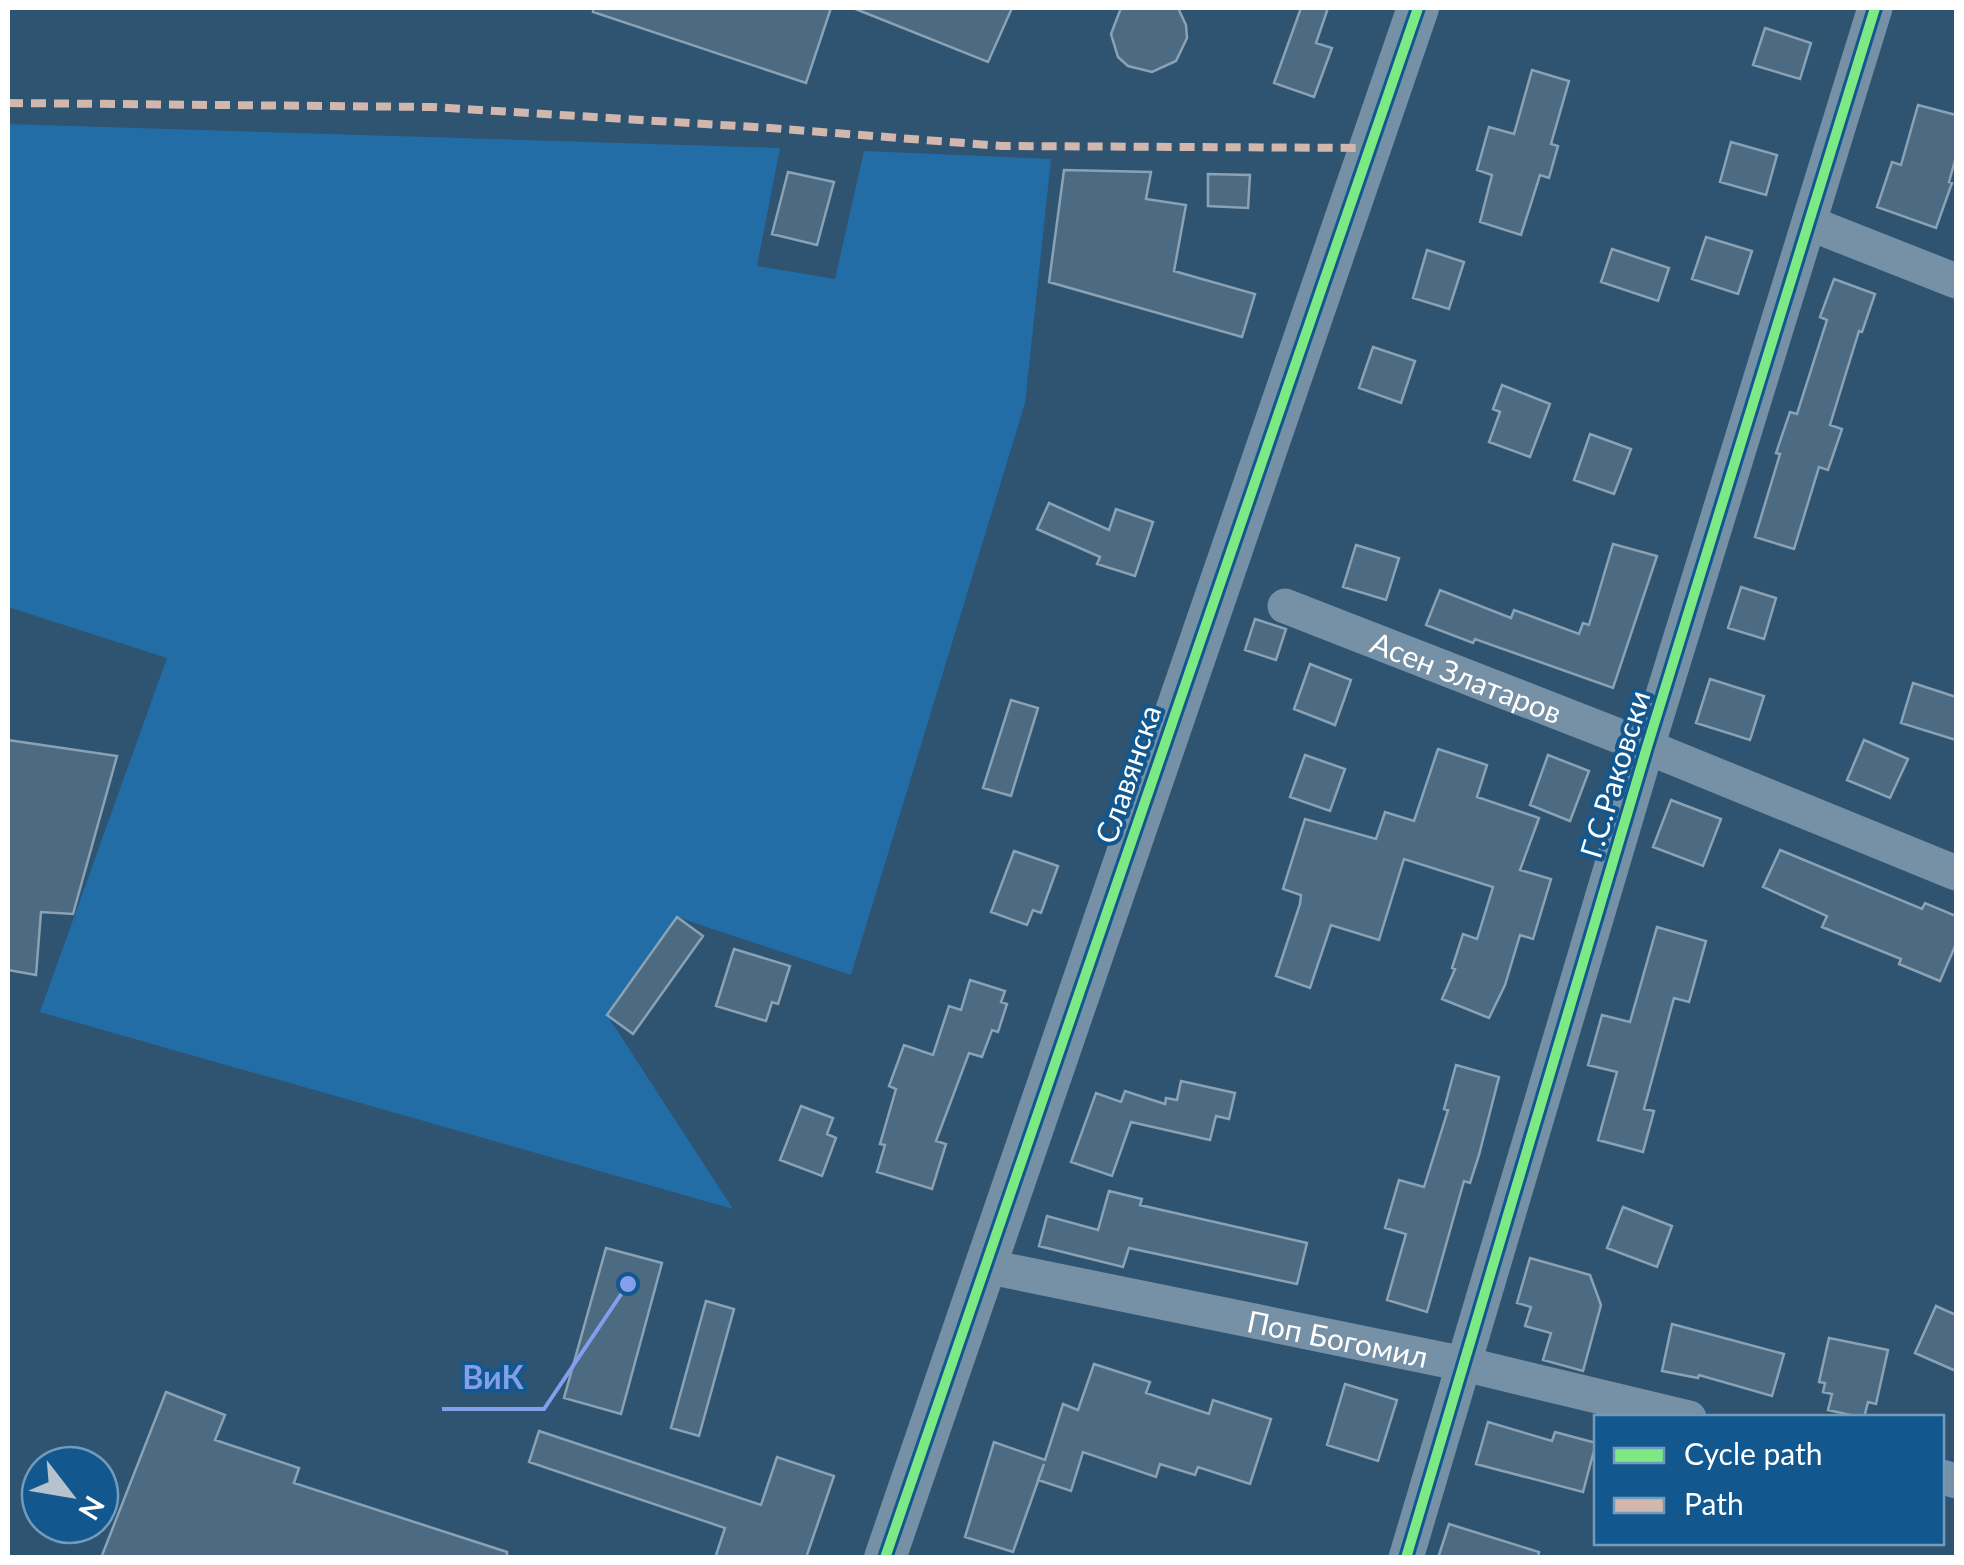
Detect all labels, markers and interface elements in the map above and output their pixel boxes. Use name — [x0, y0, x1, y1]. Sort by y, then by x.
street label: Асен Златаров — [1366, 623, 1567, 730]
street label: Г.С.Раковски — [1571, 686, 1657, 862]
street label: Славянска — [1087, 700, 1167, 848]
street label: Поп Богомил — [1244, 1302, 1431, 1374]
callout: ВиК — [442, 1347, 544, 1409]
text: ВиК — [462, 1357, 525, 1396]
legend — [1594, 1415, 1944, 1545]
text: Cycle path — [1684, 1435, 1823, 1471]
north arrow — [20, 1445, 120, 1545]
text: Path — [1684, 1485, 1744, 1521]
text: N — [72, 1490, 112, 1526]

